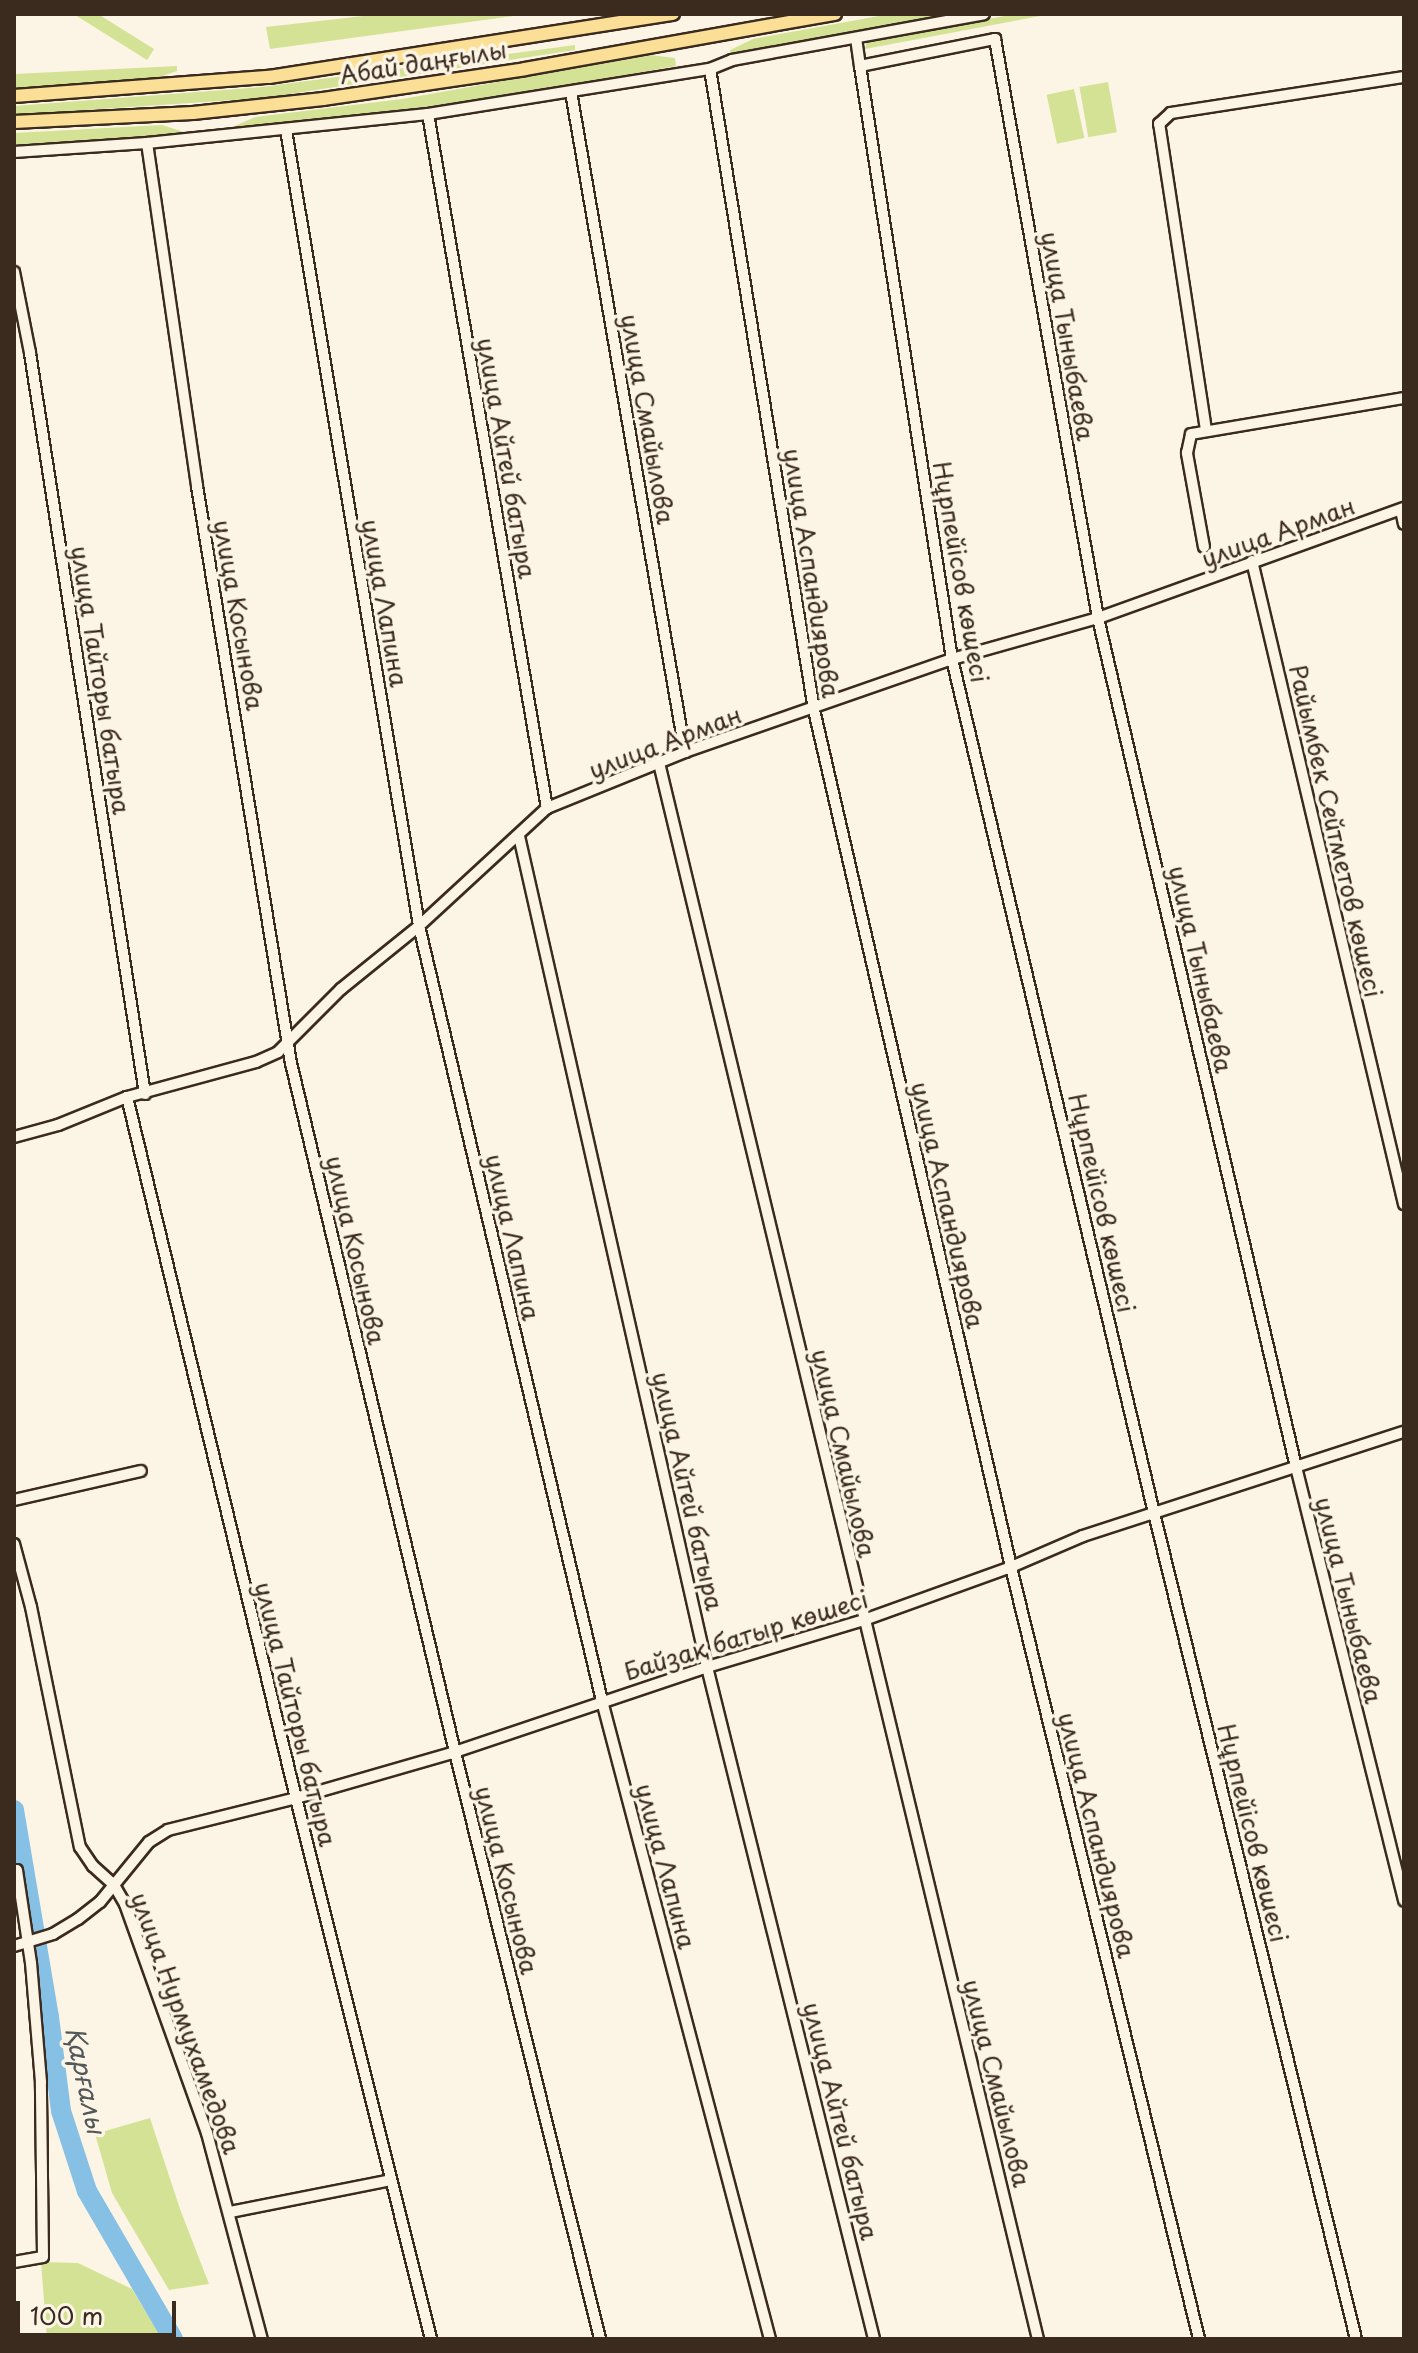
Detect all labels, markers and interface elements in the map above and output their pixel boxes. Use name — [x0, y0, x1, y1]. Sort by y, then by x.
street label: Абай даңғылы — [337, 34, 509, 90]
street label: улица Тыныбаева — [1035, 229, 1101, 443]
street label: улица Смайылова — [615, 311, 681, 527]
street label: улица Айтей батыра — [471, 334, 543, 582]
street label: улица Аспандиярова — [778, 446, 846, 700]
street label: Нұрпейісов көшесі — [927, 459, 995, 685]
street label: улица Арман — [1197, 491, 1359, 573]
street label: улица Лапина — [356, 516, 414, 690]
street label: улица Косынова — [208, 517, 270, 713]
street label: улица Тайторы батыра — [65, 543, 137, 817]
street label: Райымбек Сейтметов көшесі — [1284, 662, 1388, 1000]
street label: улица Арман — [584, 699, 746, 785]
street label: улица Тыныбаева — [1163, 862, 1239, 1076]
street label: улица Аспандиярова — [905, 1078, 991, 1332]
street label: Нұрпейісов көшесі — [1063, 1091, 1141, 1315]
street label: улица Лапина — [480, 1150, 546, 1324]
street label: улица Косынова — [320, 1152, 392, 1348]
street label: улица Смайылова — [806, 1345, 882, 1561]
street label: улица Айтей батыра — [646, 1368, 730, 1614]
street label: улица Тыныбаева — [1309, 1493, 1389, 1707]
street label: улица Тайторы батыра — [249, 1578, 343, 1850]
street label: Байзақ батыр көшесі — [621, 1584, 871, 1686]
street label: улица Аспандиярова — [1052, 1708, 1142, 1962]
street label: Нұрпейісов көшесі — [1212, 1721, 1294, 1945]
street label: улица Лапина — [630, 1780, 702, 1952]
street label: улица Косынова — [470, 1782, 544, 1978]
street label: улица Нурмухамедова — [125, 1888, 247, 2158]
street label: улица Смайылова — [957, 1975, 1037, 2191]
street label: улица Айтей батыра — [797, 1998, 885, 2244]
water label: Қарғалы — [59, 2024, 113, 2136]
scale bar — [20, 2285, 180, 2335]
text: 100 m — [30, 2297, 103, 2333]

